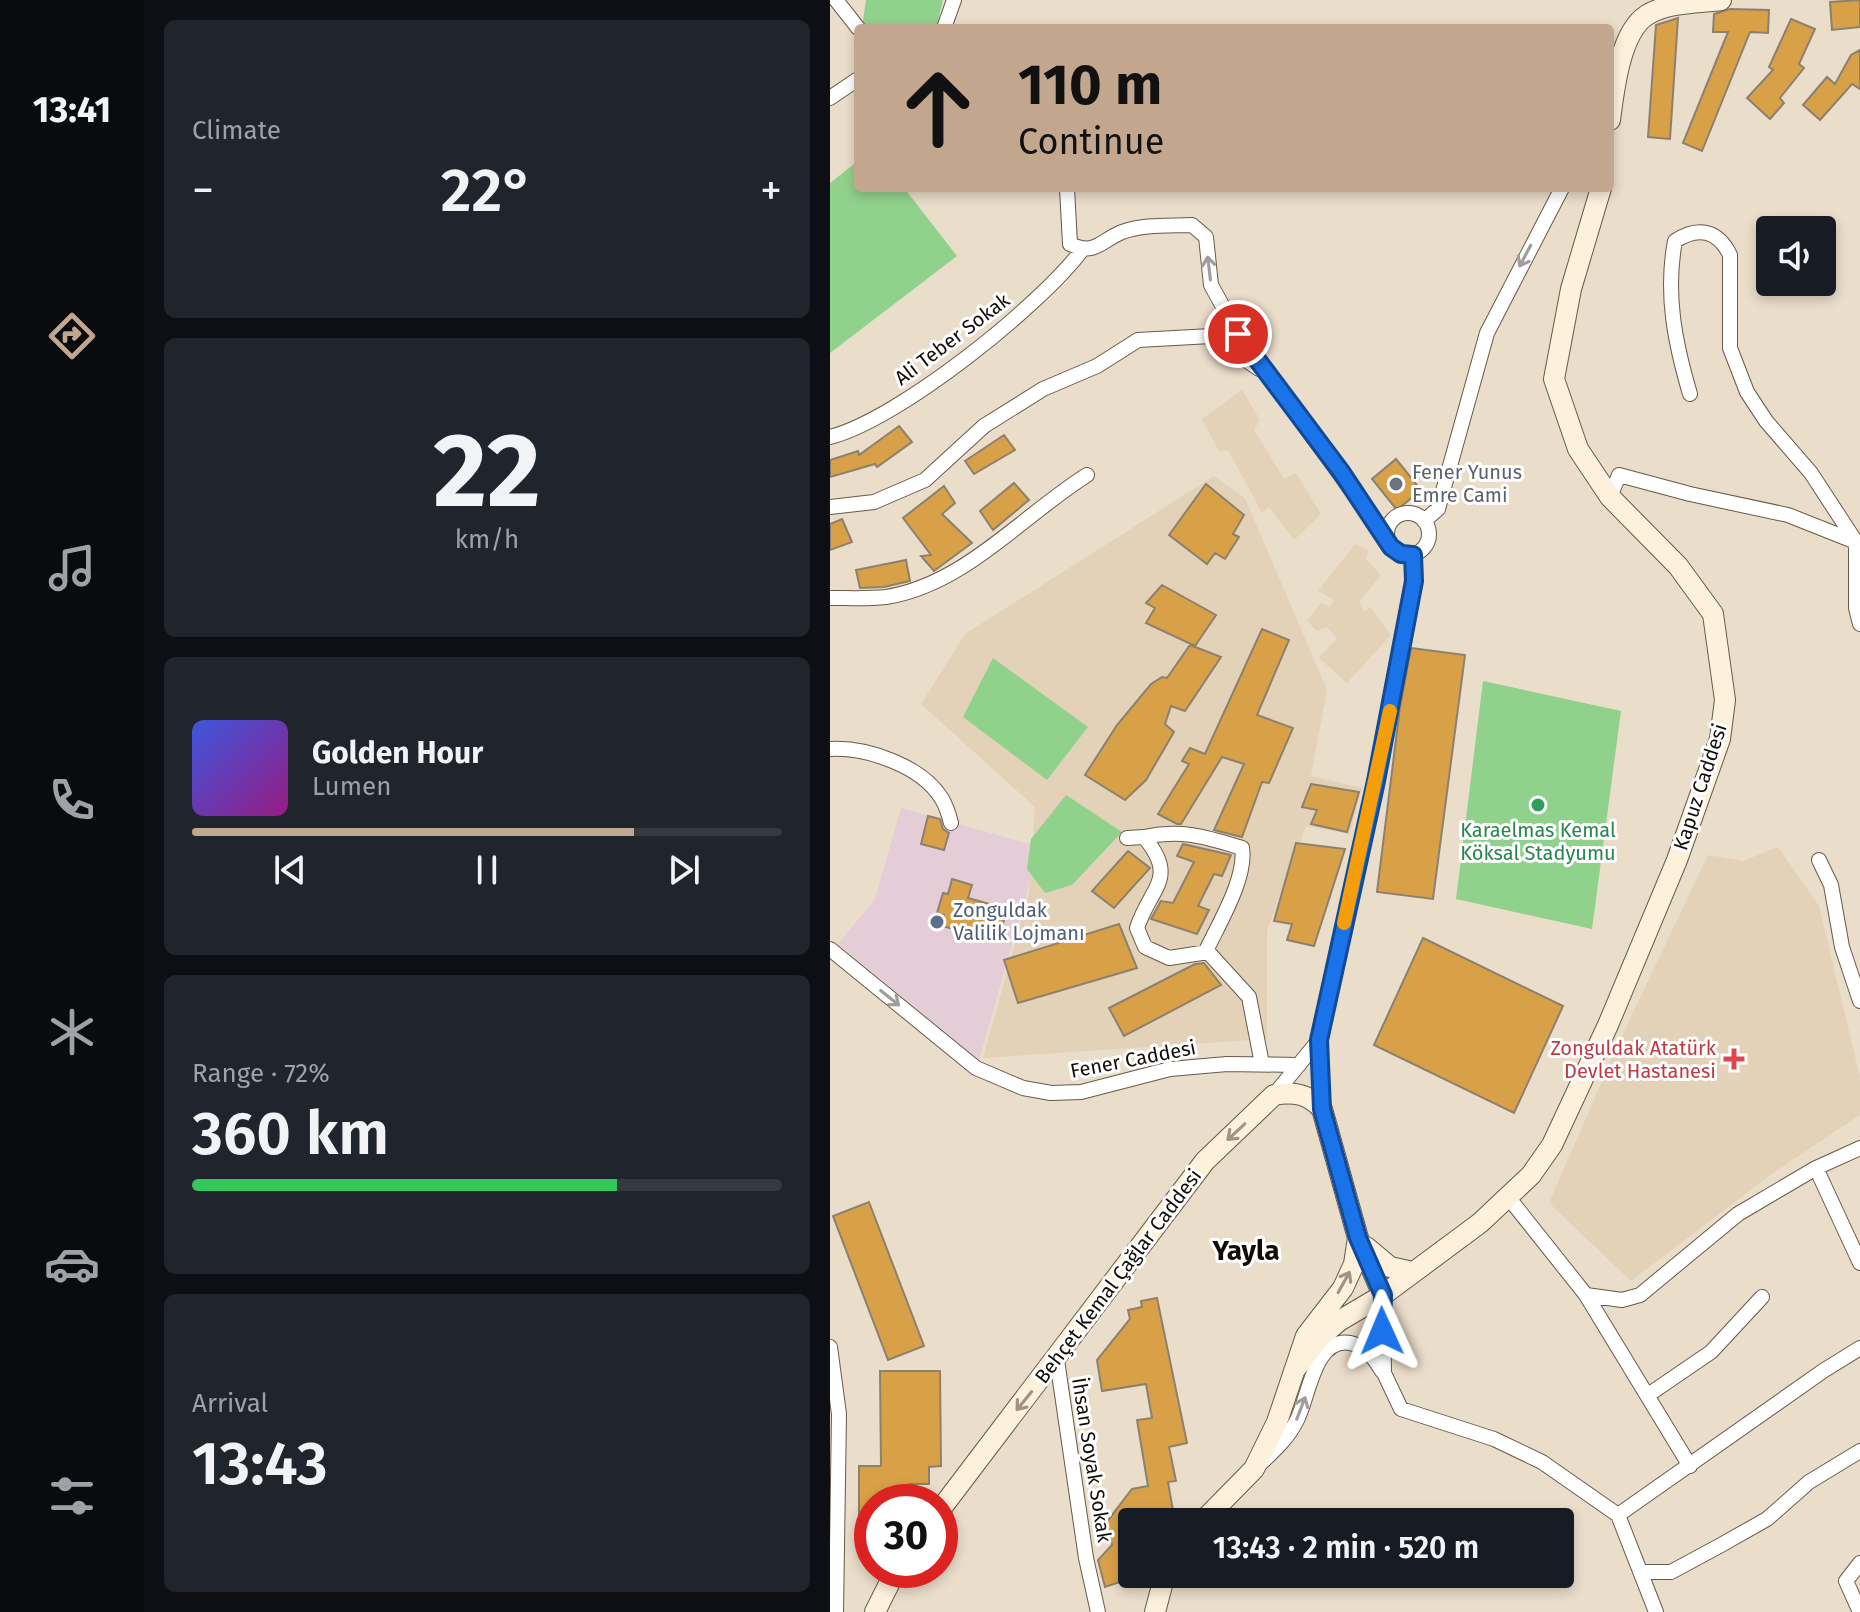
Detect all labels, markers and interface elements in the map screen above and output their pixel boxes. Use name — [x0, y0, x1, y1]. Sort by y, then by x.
text: 110 m — [1018, 52, 1162, 119]
icon: ahead — [886, 56, 990, 160]
text: 13:41 — [33, 88, 111, 132]
text: Climate — [192, 115, 281, 146]
text: Continue — [1018, 120, 1164, 164]
text: 22° — [441, 155, 533, 227]
text: − — [192, 164, 214, 217]
text: + — [760, 164, 782, 217]
map controls — [1756, 216, 1836, 296]
button: sound — [1756, 216, 1836, 296]
one-way arrow — [1516, 244, 1532, 268]
one-way arrow — [1202, 255, 1217, 282]
street label: Ali Teber Sokak — [890, 287, 1015, 390]
pin — [1204, 300, 1272, 368]
icon: directions — [44, 308, 100, 364]
icon: arrive — [1216, 312, 1260, 356]
text: 22 — [433, 409, 541, 534]
place label: Fener Yunus Emre Cami — [1412, 460, 1522, 507]
marker: Fener Yunus Emre Cami — [1387, 475, 1405, 493]
text: km/h — [455, 524, 519, 555]
icon: music — [44, 540, 100, 596]
street label: Kapuz Caddesi — [1668, 721, 1732, 853]
text: Golden Hour — [312, 735, 483, 771]
text: Lumen — [312, 771, 391, 802]
icon: phone — [44, 772, 100, 828]
marker: Karaelmas Kemal Köksal Stadyumu — [1529, 796, 1547, 814]
place label: Karaelmas Kemal Köksal Stadyumu — [1460, 818, 1616, 865]
icon: previous — [268, 848, 312, 892]
icon: pause — [465, 848, 509, 892]
icon: next — [662, 848, 706, 892]
place label: Zonguldak Valilik Lojmanı — [953, 898, 1085, 945]
marker: Zonguldak Valilik Lojmanı — [928, 913, 946, 931]
one-way arrow — [880, 989, 900, 1007]
icon: climate — [44, 1004, 100, 1060]
street label: Fener Caddesi — [1068, 1035, 1198, 1083]
place label: Zonguldak Atatürk Devlet Hastanesi — [1550, 1036, 1717, 1083]
marker: Zonguldak Atatürk Devlet Hastanesi — [1723, 1048, 1745, 1070]
text: Range · 72% — [192, 1058, 330, 1089]
text: 360 km — [192, 1098, 389, 1170]
one-way arrow — [1227, 1122, 1247, 1140]
street label: Behçet Kemal Çağlar Caddesi — [1030, 1164, 1207, 1389]
district label: Yayla — [1211, 1234, 1280, 1267]
icon: car — [44, 1236, 100, 1292]
one-way arrow — [1337, 1271, 1353, 1294]
position arrow — [1340, 1289, 1424, 1373]
street label: İhsan Soyak Sokak — [1067, 1376, 1117, 1545]
text: Arrival — [192, 1388, 268, 1419]
one-way arrow — [1015, 1390, 1032, 1411]
one-way arrow — [1295, 1396, 1310, 1421]
text: 13:43 — [192, 1428, 328, 1500]
icon: filters — [44, 1468, 100, 1524]
speed limit sign: 30 — [854, 1484, 958, 1588]
text: 13:43 · 2 min · 520 m — [1213, 1530, 1479, 1566]

